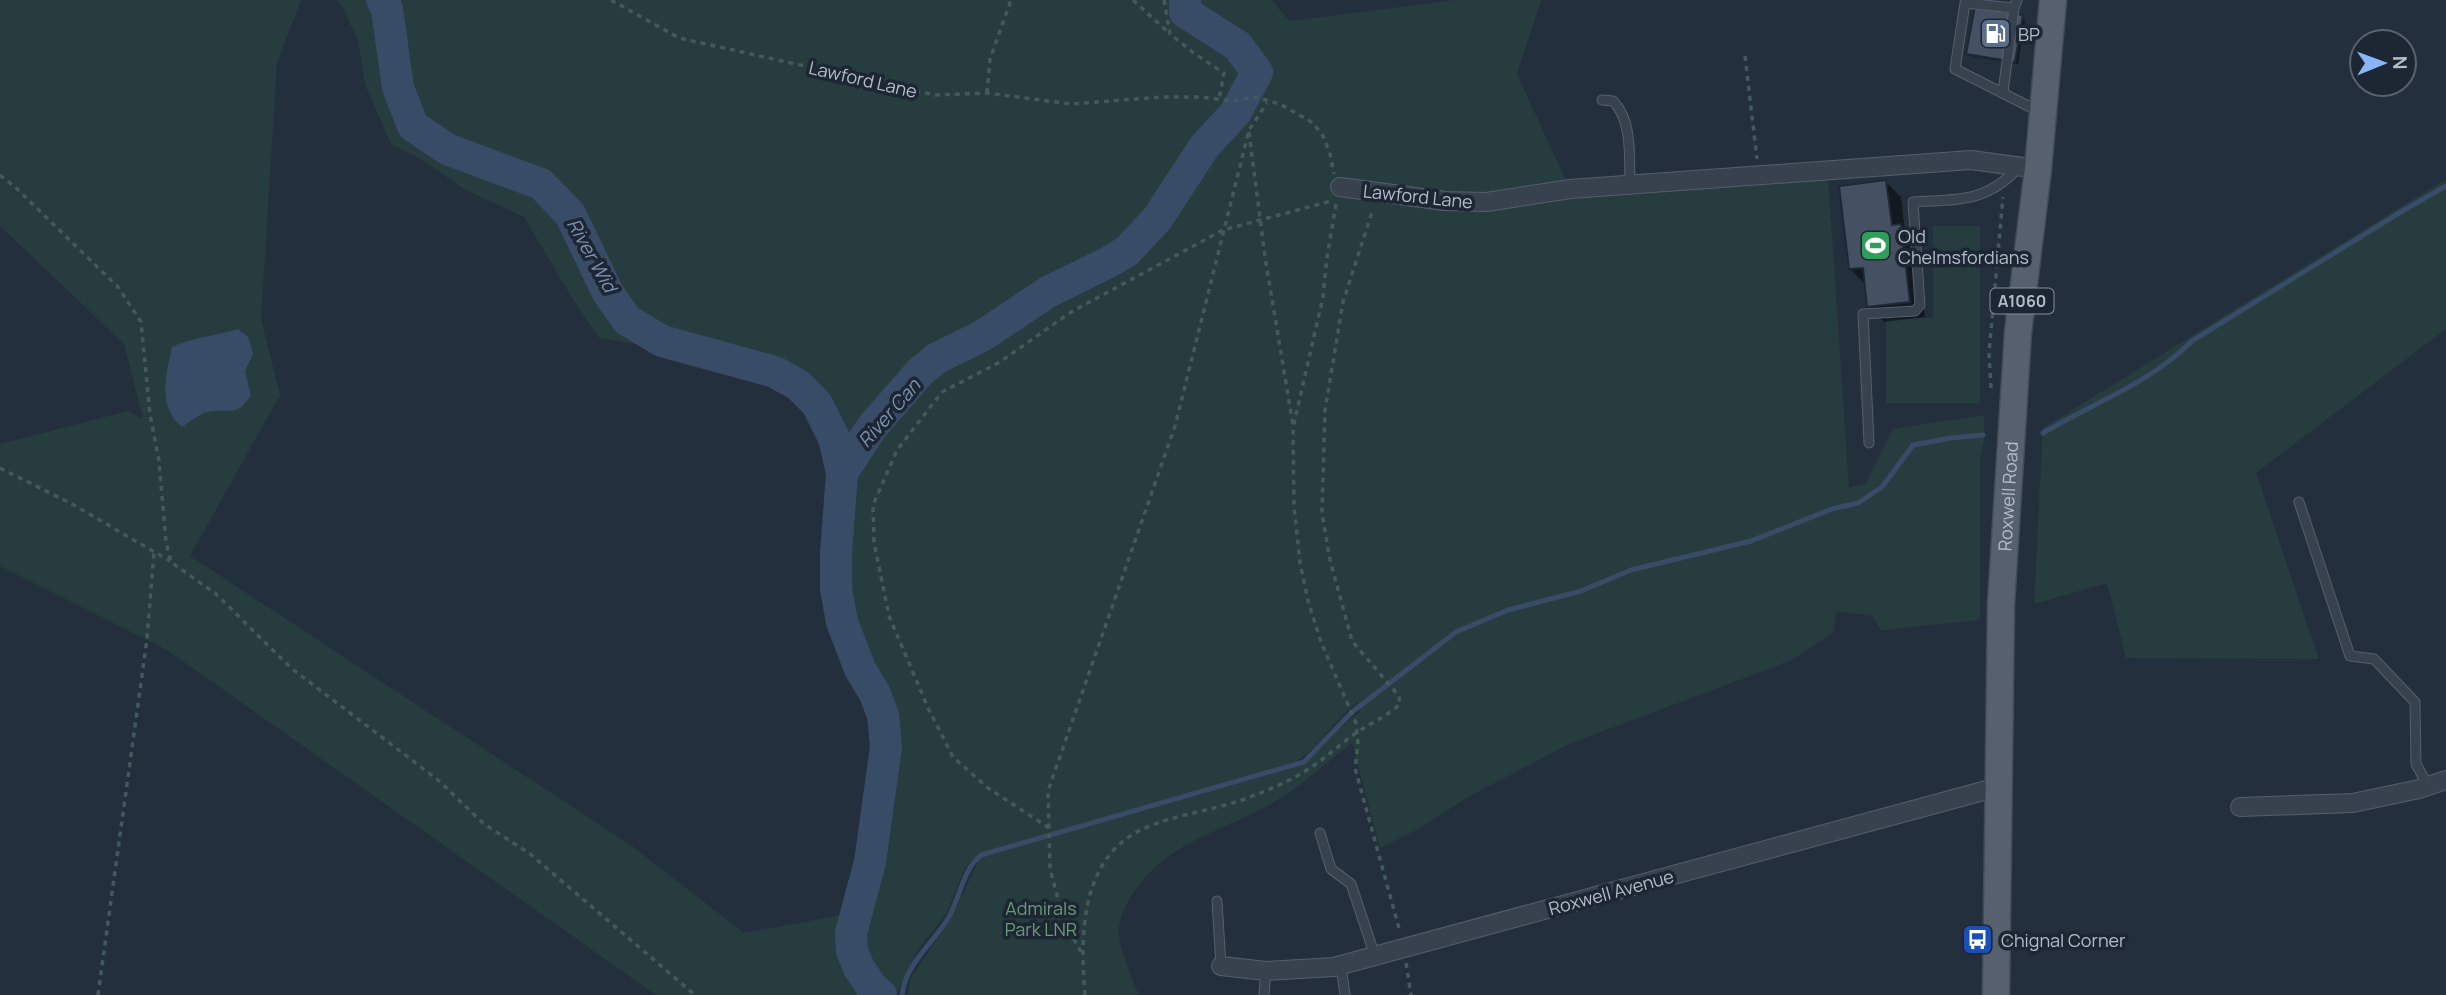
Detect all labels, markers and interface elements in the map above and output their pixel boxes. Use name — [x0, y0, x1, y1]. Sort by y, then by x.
fuel station icon: BP — [1978, 17, 2012, 51]
place label: BP — [2018, 22, 2040, 46]
north arrow — [2348, 28, 2418, 98]
street label: Lawford Lane — [807, 55, 919, 103]
text: N — [2387, 56, 2413, 70]
street label: Lawford Lane — [1362, 178, 1474, 214]
water label: River Wid — [561, 213, 624, 299]
place label: Old Chelmsfordians — [1898, 224, 2029, 269]
sports icon: Old Chelmsfordians — [1858, 229, 1892, 263]
road number: A1060 — [1990, 288, 2054, 314]
water label: River Can — [852, 373, 926, 453]
street label: Roxwell Road — [1992, 441, 2023, 552]
street label: Roxwell Avenue — [1546, 864, 1676, 920]
park label: Admirals Park LNR — [1005, 896, 1077, 941]
bus stop icon: Chignal Corner — [1961, 923, 1995, 957]
place label: Chignal Corner — [2001, 928, 2126, 952]

